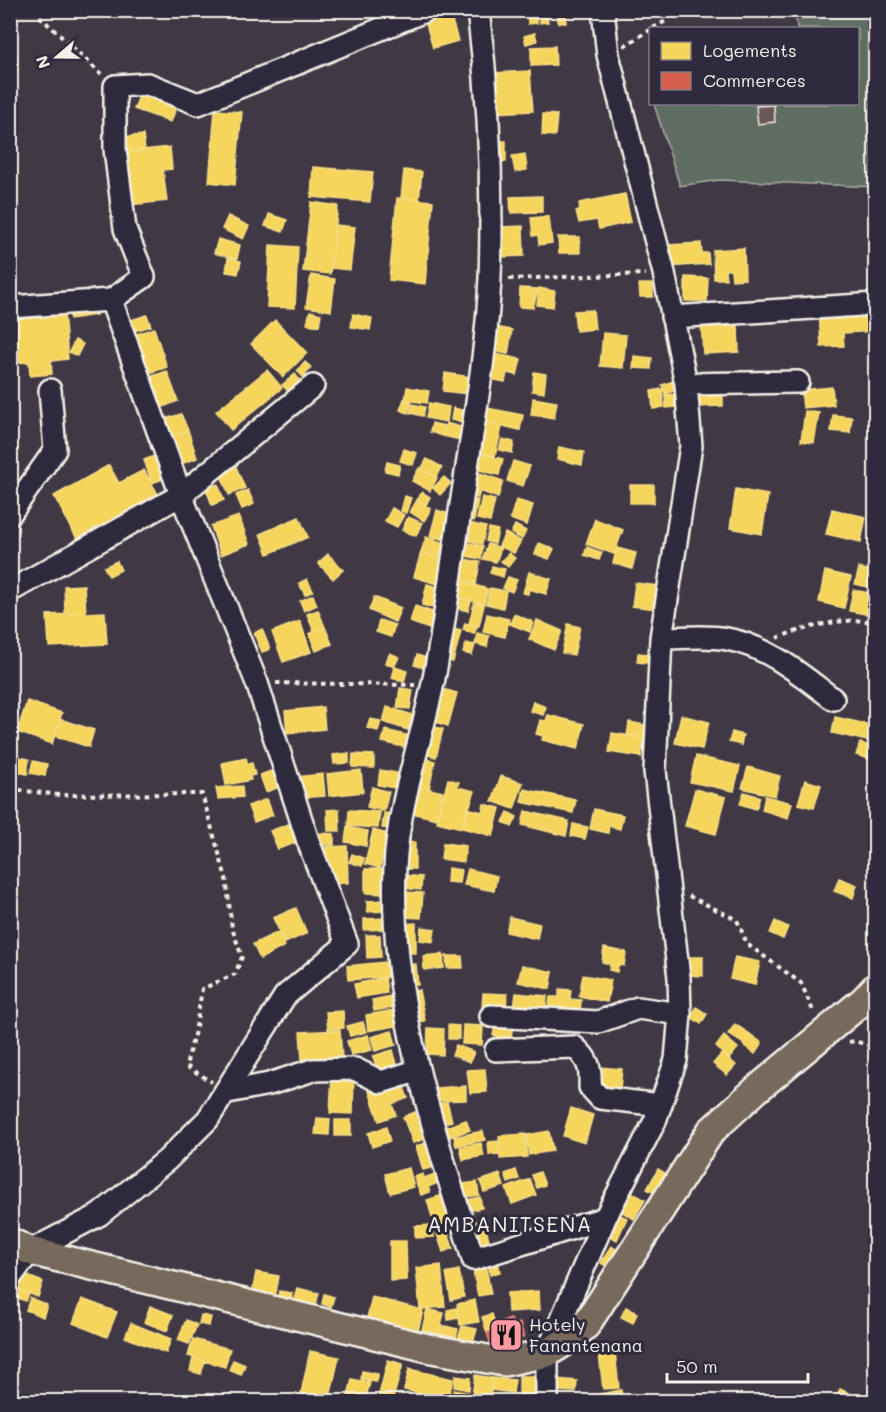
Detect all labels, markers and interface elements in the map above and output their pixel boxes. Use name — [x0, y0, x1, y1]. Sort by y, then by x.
north arrow — [27, 27, 87, 87]
legend — [649, 27, 859, 105]
text: Logements — [703, 38, 797, 62]
text: N — [30, 53, 54, 72]
text: Commerces — [703, 68, 806, 92]
district label: AMBANITSENA — [427, 1210, 593, 1237]
place label: Hotely Fanantenana — [529, 1312, 643, 1357]
restaurant icon: Hotely Fanantenana — [488, 1317, 524, 1353]
scale bar — [667, 1346, 808, 1384]
text: 50 m — [676, 1354, 718, 1378]

